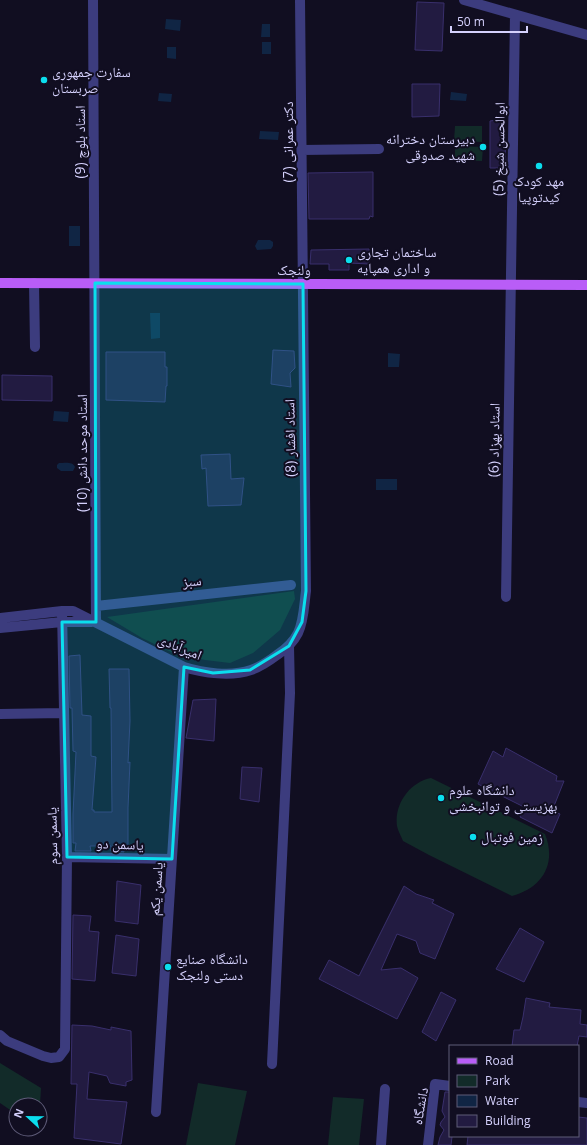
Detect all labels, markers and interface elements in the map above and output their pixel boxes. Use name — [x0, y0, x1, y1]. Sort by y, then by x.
scale bar — [451, 8, 527, 34]
text: 50 m — [457, 13, 485, 30]
place label: سفارت جمهوری صربستان — [52, 62, 131, 97]
marker: سفارت جمهوری صربستان — [39, 75, 49, 85]
street label: دکتر عمرانی (7) — [278, 101, 297, 183]
street label: ابوالحسن شیخ (5) — [488, 102, 510, 196]
street label: استاد بلوچ (9) — [70, 105, 90, 179]
place label: دبیرستان دخترانه شهید صدوقی — [386, 129, 475, 164]
marker: دبیرستان دخترانه شهید صدوقی — [478, 142, 488, 152]
marker: مهد کودک کیدتوپیا — [534, 161, 544, 171]
place label: مهد کودک کیدتوپیا — [514, 171, 564, 206]
place label: ساختمان تجاری و اداری همپایه — [357, 242, 437, 277]
marker: ساختمان تجاری و اداری همپایه — [344, 255, 354, 265]
street label: ولنجک — [277, 260, 311, 279]
street label: استاد موحد دانش (10) — [72, 394, 91, 512]
street label: استاد افشار (8) — [279, 399, 300, 477]
street label: استاد بهزاد (6) — [483, 403, 504, 477]
street label: سبز — [181, 570, 202, 591]
street label: امیرآبادی — [155, 629, 205, 664]
place label: دانشگاه علوم بهزیستی و توانبخشی — [449, 780, 557, 815]
marker: دانشگاه علوم بهزیستی و توانبخشی — [436, 793, 446, 803]
street label: یاسمن سوم — [41, 807, 63, 865]
place label: زمین فوتبال — [481, 827, 543, 846]
marker: زمین فوتبال — [468, 832, 478, 842]
street label: یاسمن دو — [96, 833, 144, 854]
street label: یاسمن یکم — [144, 861, 168, 917]
place label: دانشگاه صنایع دستى ولنجک — [176, 949, 248, 984]
marker: دانشگاه صنایع دستى ولنجک — [163, 962, 173, 972]
legend — [449, 1045, 579, 1137]
text: Road — [485, 1052, 514, 1069]
text: Park — [485, 1072, 511, 1089]
street label: دانشگاه — [407, 1085, 432, 1126]
text: Water — [485, 1092, 519, 1109]
north arrow — [8, 1097, 48, 1137]
text: N — [10, 1106, 27, 1120]
text: Building — [485, 1112, 531, 1129]

